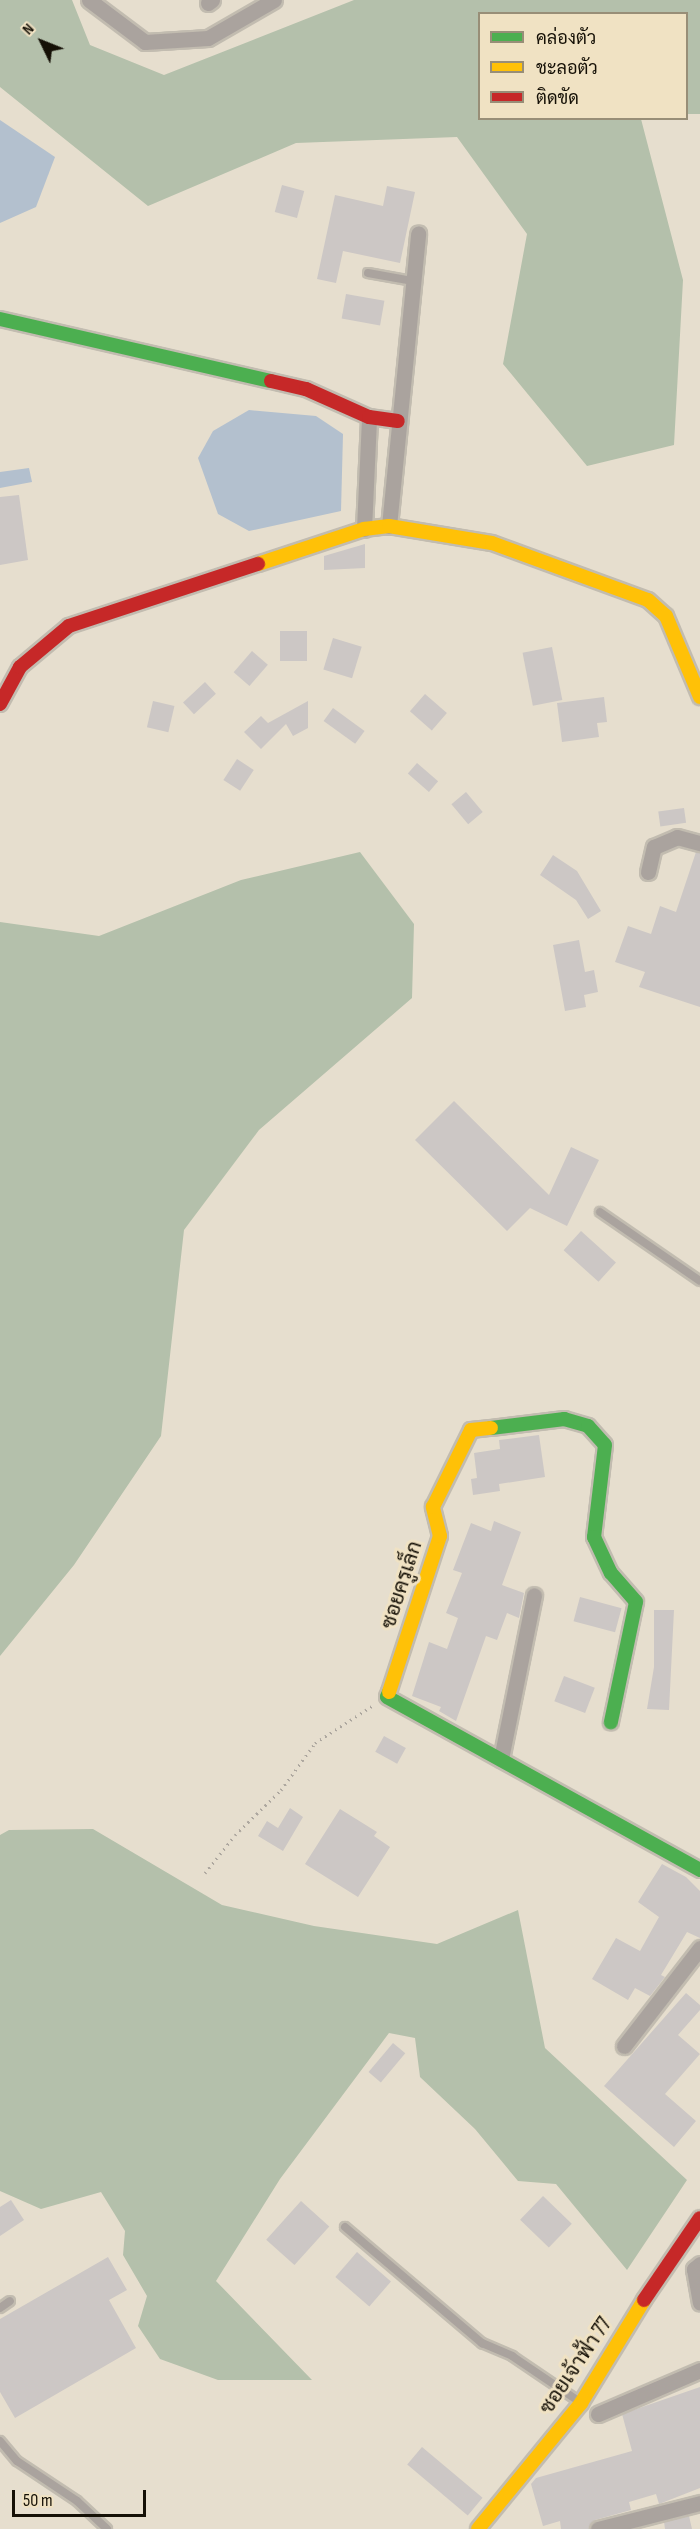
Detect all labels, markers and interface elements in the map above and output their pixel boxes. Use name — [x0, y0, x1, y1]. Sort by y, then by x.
north arrow — [12, 12, 72, 72]
legend — [478, 12, 688, 120]
text: N — [19, 20, 38, 39]
text: คล่องตัว — [536, 28, 596, 49]
text: ชะลอตัว — [536, 58, 598, 79]
text: ติดขัด — [536, 88, 579, 109]
street label: ซอยครูเล็ก — [376, 1538, 428, 1632]
street label: ซอยเจ้าฟ้า 77 — [534, 2313, 618, 2419]
scale bar — [15, 2478, 148, 2516]
text: 50 m — [23, 2490, 53, 2511]

